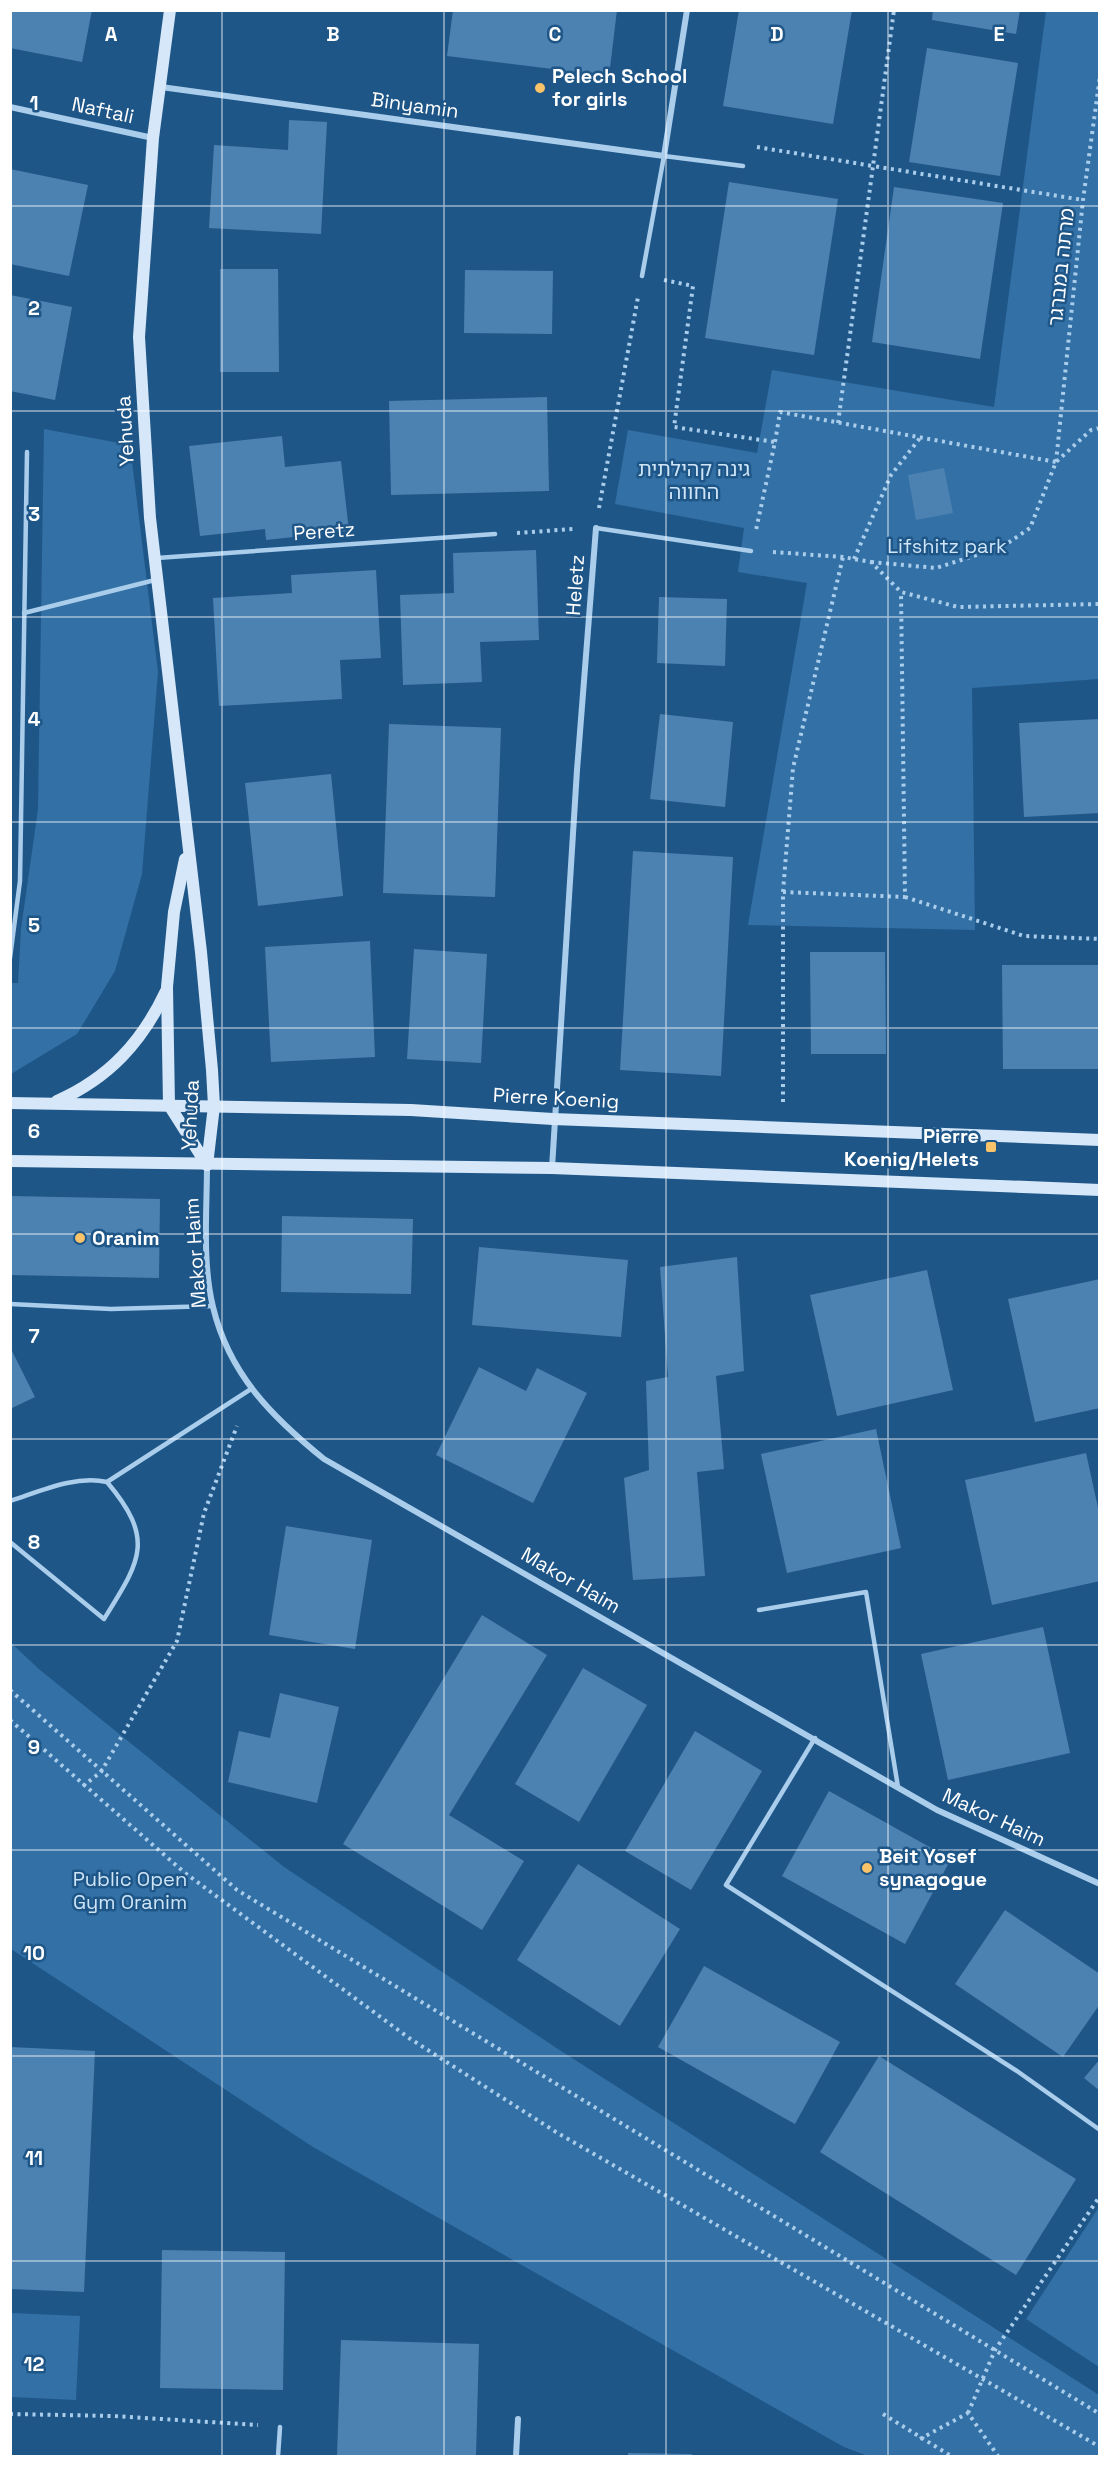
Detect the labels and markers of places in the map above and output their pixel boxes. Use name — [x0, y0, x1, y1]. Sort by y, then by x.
place label: Pelech School for girls — [552, 63, 687, 112]
marker: Pelech School for girls — [533, 81, 547, 95]
place label: Pierre Koenig/Helets — [844, 1123, 979, 1172]
marker: Pierre Koenig/Helets — [984, 1140, 998, 1154]
place label: Oranim — [92, 1225, 159, 1251]
marker: Oranim — [73, 1231, 87, 1245]
place label: Beit Yosef synagogue — [879, 1843, 987, 1892]
marker: Beit Yosef synagogue — [860, 1861, 874, 1875]

